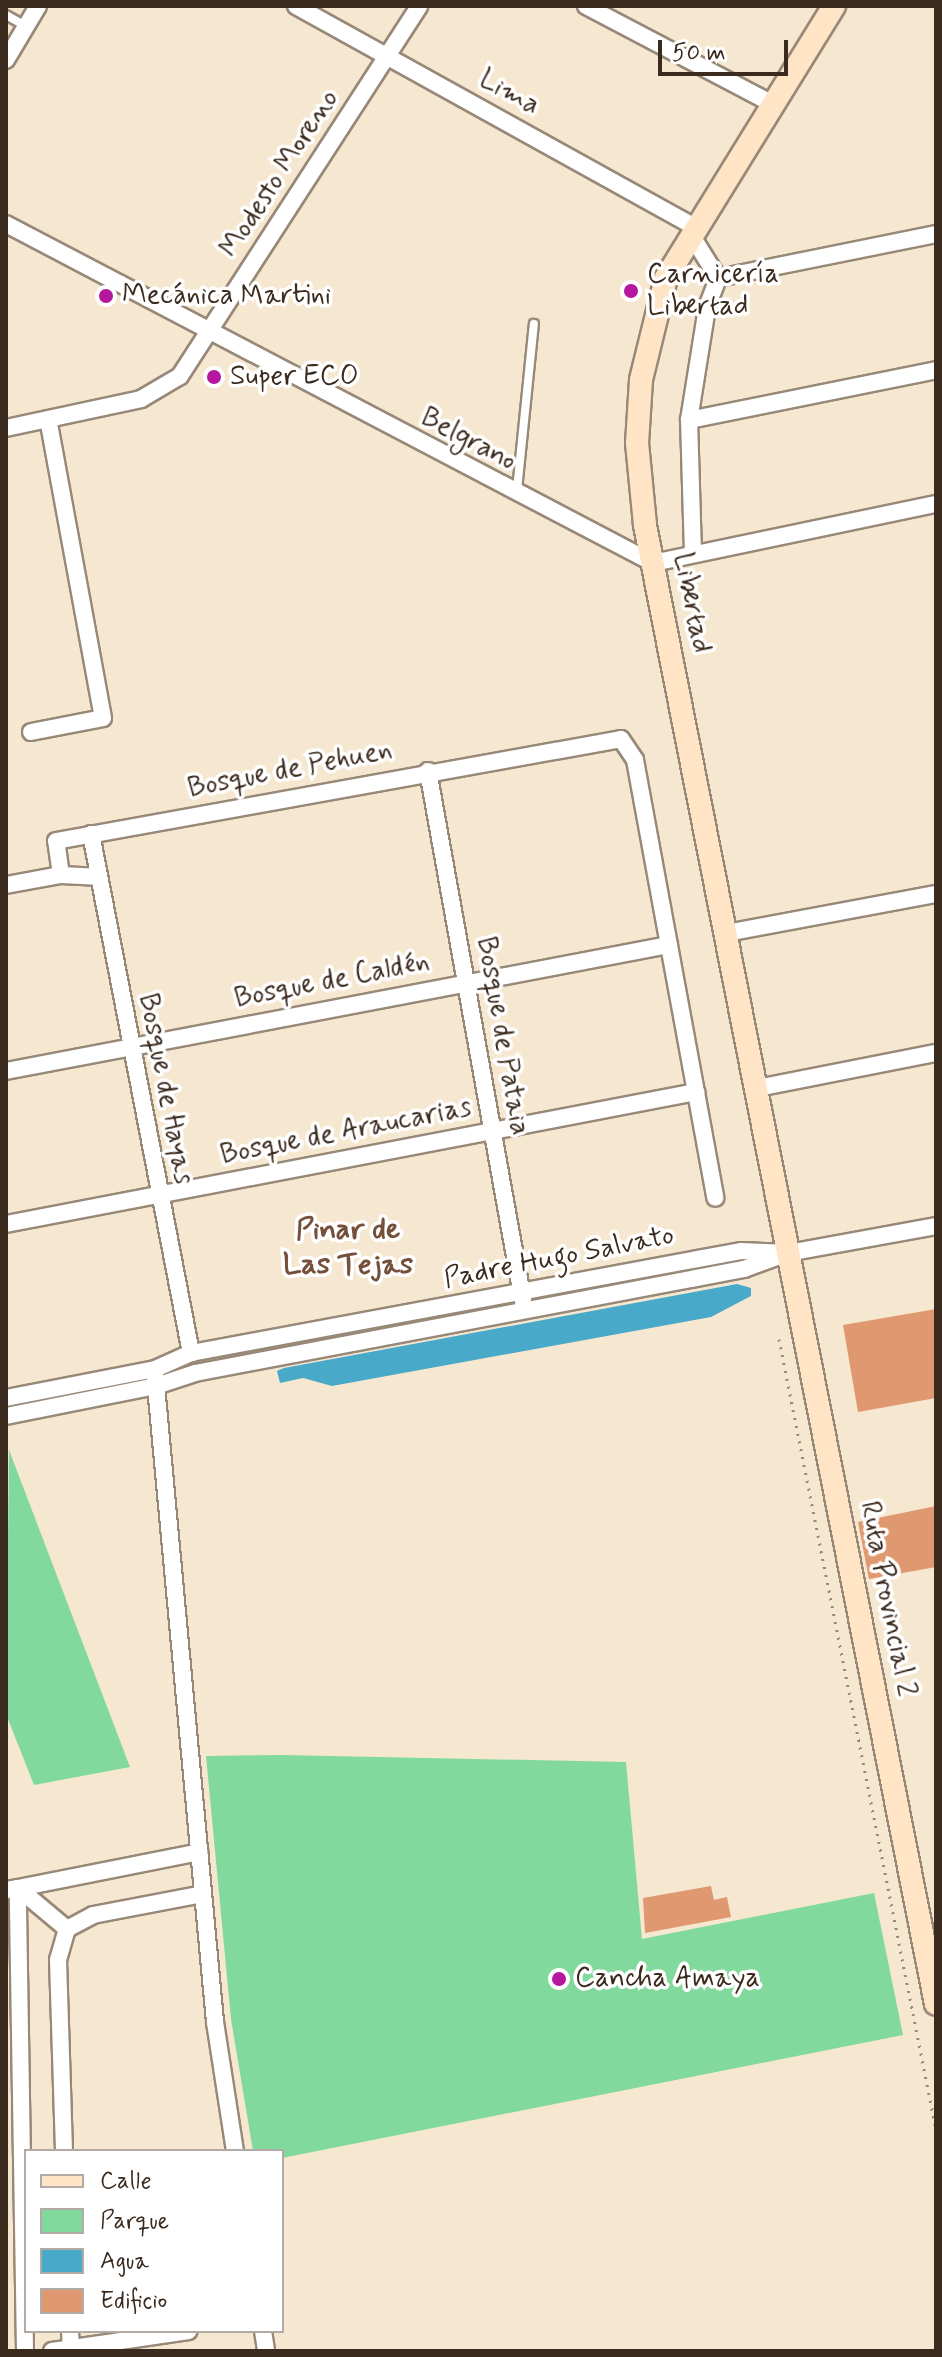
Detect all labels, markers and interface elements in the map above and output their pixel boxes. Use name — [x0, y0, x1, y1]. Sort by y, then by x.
scale bar — [662, 24, 792, 74]
text: 50 m — [672, 38, 726, 69]
street label: Lima — [473, 63, 545, 123]
street label: Modesto Moreno — [213, 84, 347, 264]
place label: Carnicería Libertad — [647, 258, 779, 324]
place label: Mecánica Martini — [122, 279, 330, 313]
marker: Carnicería Libertad — [622, 282, 640, 300]
marker: Mecánica Martini — [97, 287, 115, 305]
place label: Super ECO — [230, 360, 358, 394]
marker: Super ECO — [205, 368, 223, 386]
street label: Belgrano — [415, 401, 521, 479]
street label: Libertad — [665, 550, 717, 656]
street label: Bosque de Pehuen — [184, 733, 396, 807]
street label: Bosque de Pataia — [468, 936, 536, 1136]
street label: Bosque de Caldén — [228, 945, 436, 1017]
street label: Bosque de Hayas — [130, 990, 200, 1188]
street label: Bosque de Araucarias — [217, 1091, 475, 1173]
district label: Pinar de Las Tejas — [288, 1212, 408, 1282]
street label: Padre Hugo Salvato — [444, 1220, 674, 1296]
street label: Ruta Provincial 2 — [852, 1499, 922, 1699]
place label: Cancha Amaya — [575, 1962, 760, 1996]
marker: Cancha Amaya — [550, 1970, 568, 1988]
legend — [24, 2149, 284, 2333]
text: Calle — [100, 2166, 152, 2197]
text: Parque — [100, 2206, 169, 2237]
text: Agua — [100, 2246, 149, 2277]
text: Edificio — [100, 2286, 167, 2317]

